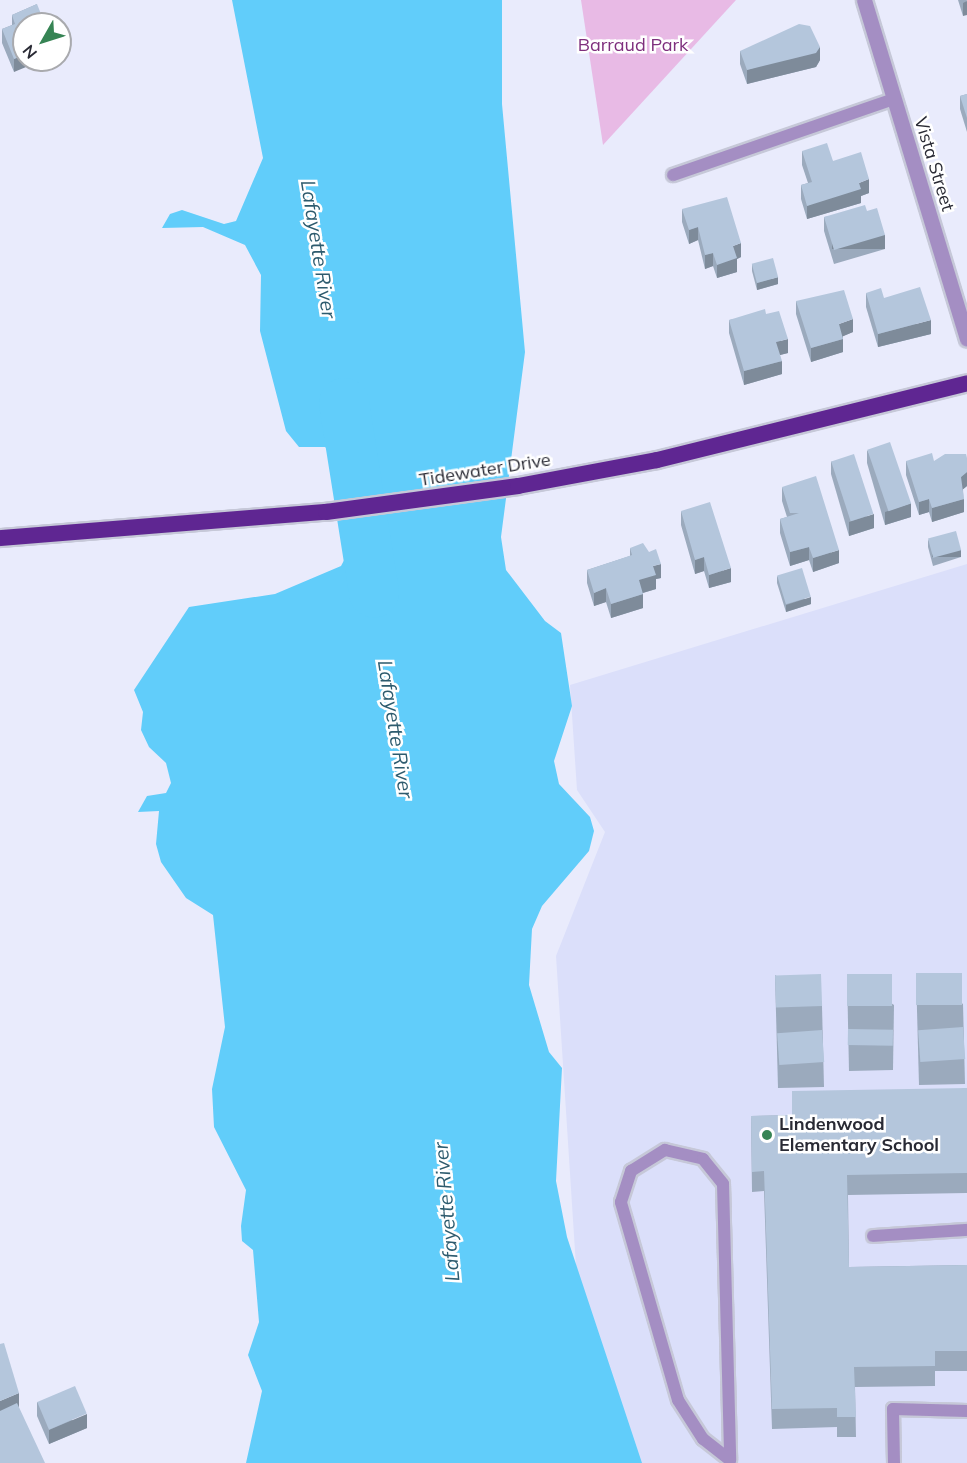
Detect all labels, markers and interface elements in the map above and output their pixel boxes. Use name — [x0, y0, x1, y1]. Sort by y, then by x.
north arrow — [12, 12, 72, 72]
park label: Barraud Park — [578, 34, 688, 56]
text: N — [18, 41, 41, 63]
street label: Vista Street — [909, 114, 959, 214]
water label: Lafayette River — [296, 178, 342, 320]
street label: Tidewater Drive — [418, 449, 552, 491]
water label: Lafayette River — [373, 658, 419, 800]
place label: Lindenwood Elementary School — [779, 1114, 939, 1156]
marker: Lindenwood Elementary School — [760, 1128, 774, 1142]
water label: Lafayette River — [428, 1141, 464, 1283]

